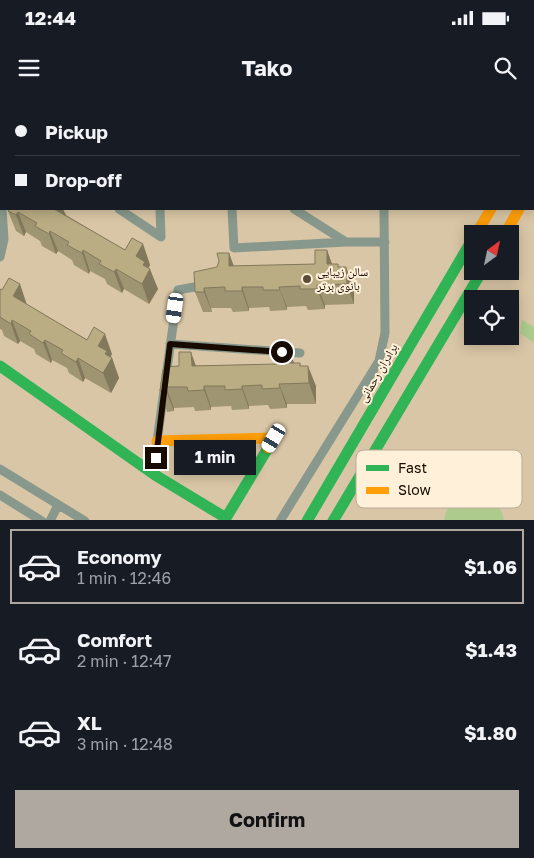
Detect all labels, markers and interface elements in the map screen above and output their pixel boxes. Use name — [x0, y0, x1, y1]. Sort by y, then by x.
text: 12:44 — [25, 6, 76, 29]
icon: menu — [15, 54, 43, 82]
text: Tako — [242, 54, 292, 81]
icon: search — [491, 54, 519, 82]
text: Pickup — [45, 120, 108, 143]
text: Drop-off — [45, 168, 122, 191]
north arrow — [464, 225, 519, 280]
map controls — [464, 225, 519, 345]
place label: سالن زیبایی بانوی برتر — [316, 264, 368, 293]
marker: سالن زیبایی بانوی برتر — [301, 273, 313, 285]
button: locate — [464, 290, 519, 345]
car — [165, 292, 184, 324]
route start — [271, 341, 293, 363]
street label: برادران رحمانی — [355, 341, 401, 405]
car — [259, 421, 288, 455]
callout: 1 min — [174, 440, 256, 476]
route end — [145, 447, 167, 469]
text: 1 min — [195, 447, 235, 467]
legend — [356, 450, 522, 508]
text: Fast — [398, 459, 427, 476]
text: Slow — [398, 481, 431, 498]
icon: car — [17, 544, 62, 589]
text: Economy — [77, 545, 162, 568]
text: $1.06 — [464, 555, 517, 578]
text: 1 min · 12:46 — [77, 568, 171, 588]
icon: car — [17, 627, 62, 672]
text: Comfort — [77, 628, 152, 651]
text: $1.43 — [465, 638, 517, 661]
text: 2 min · 12:47 — [77, 651, 171, 671]
icon: car — [17, 710, 62, 755]
text: XL — [77, 711, 102, 734]
text: $1.80 — [464, 721, 517, 744]
text: 3 min · 12:48 — [77, 734, 173, 754]
button: Confirm — [15, 790, 519, 848]

